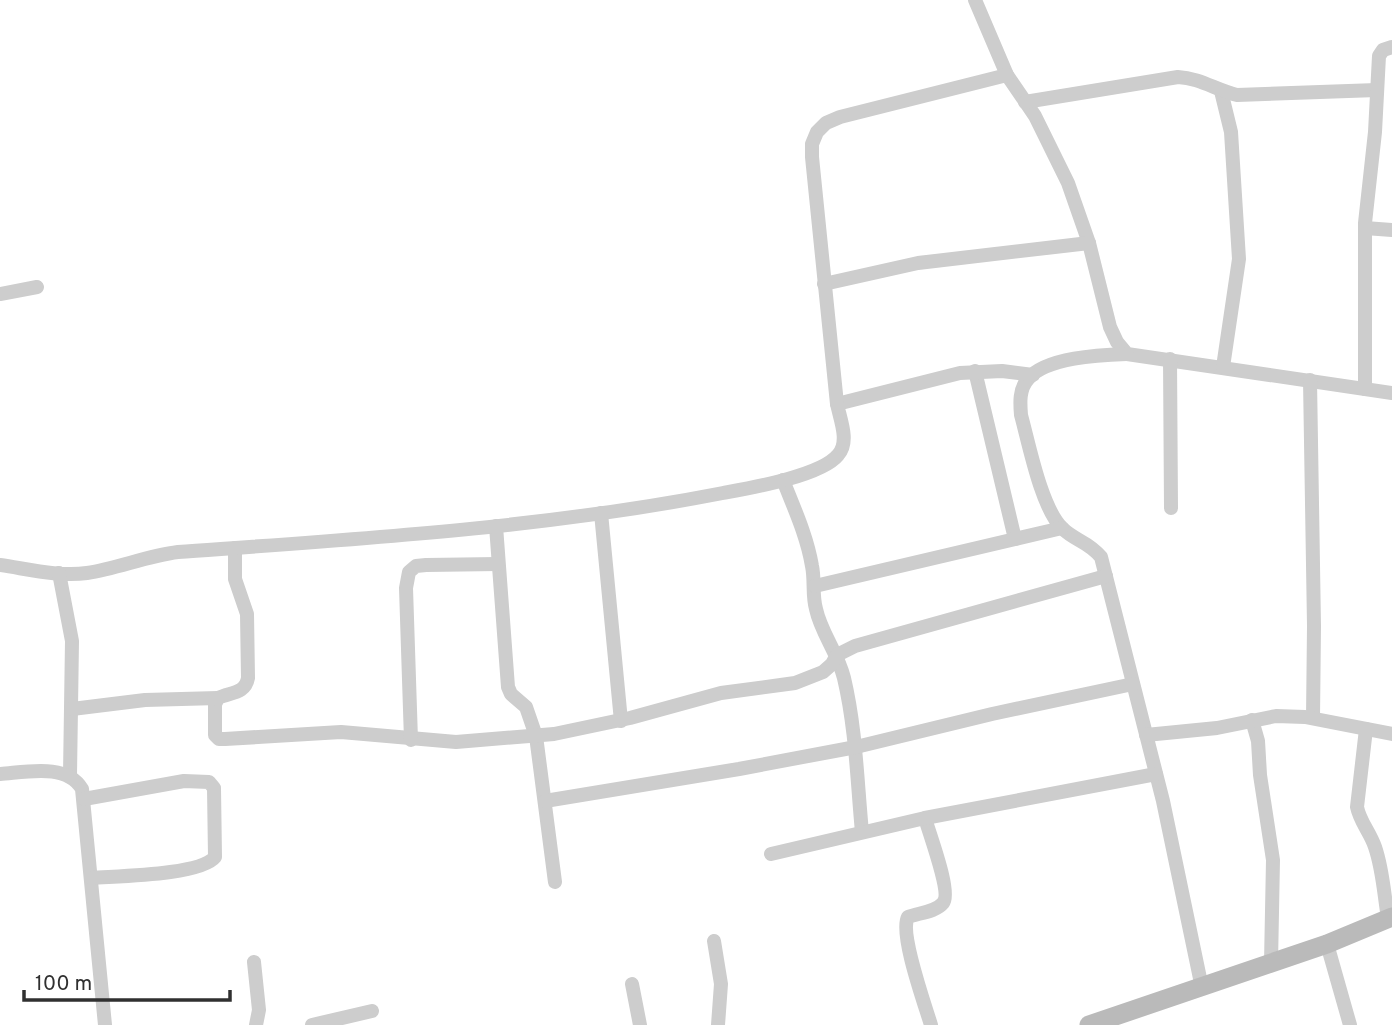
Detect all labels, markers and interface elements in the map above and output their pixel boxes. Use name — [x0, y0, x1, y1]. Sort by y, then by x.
scale bar — [24, 958, 231, 1002]
text: 100 m — [35, 971, 92, 998]

